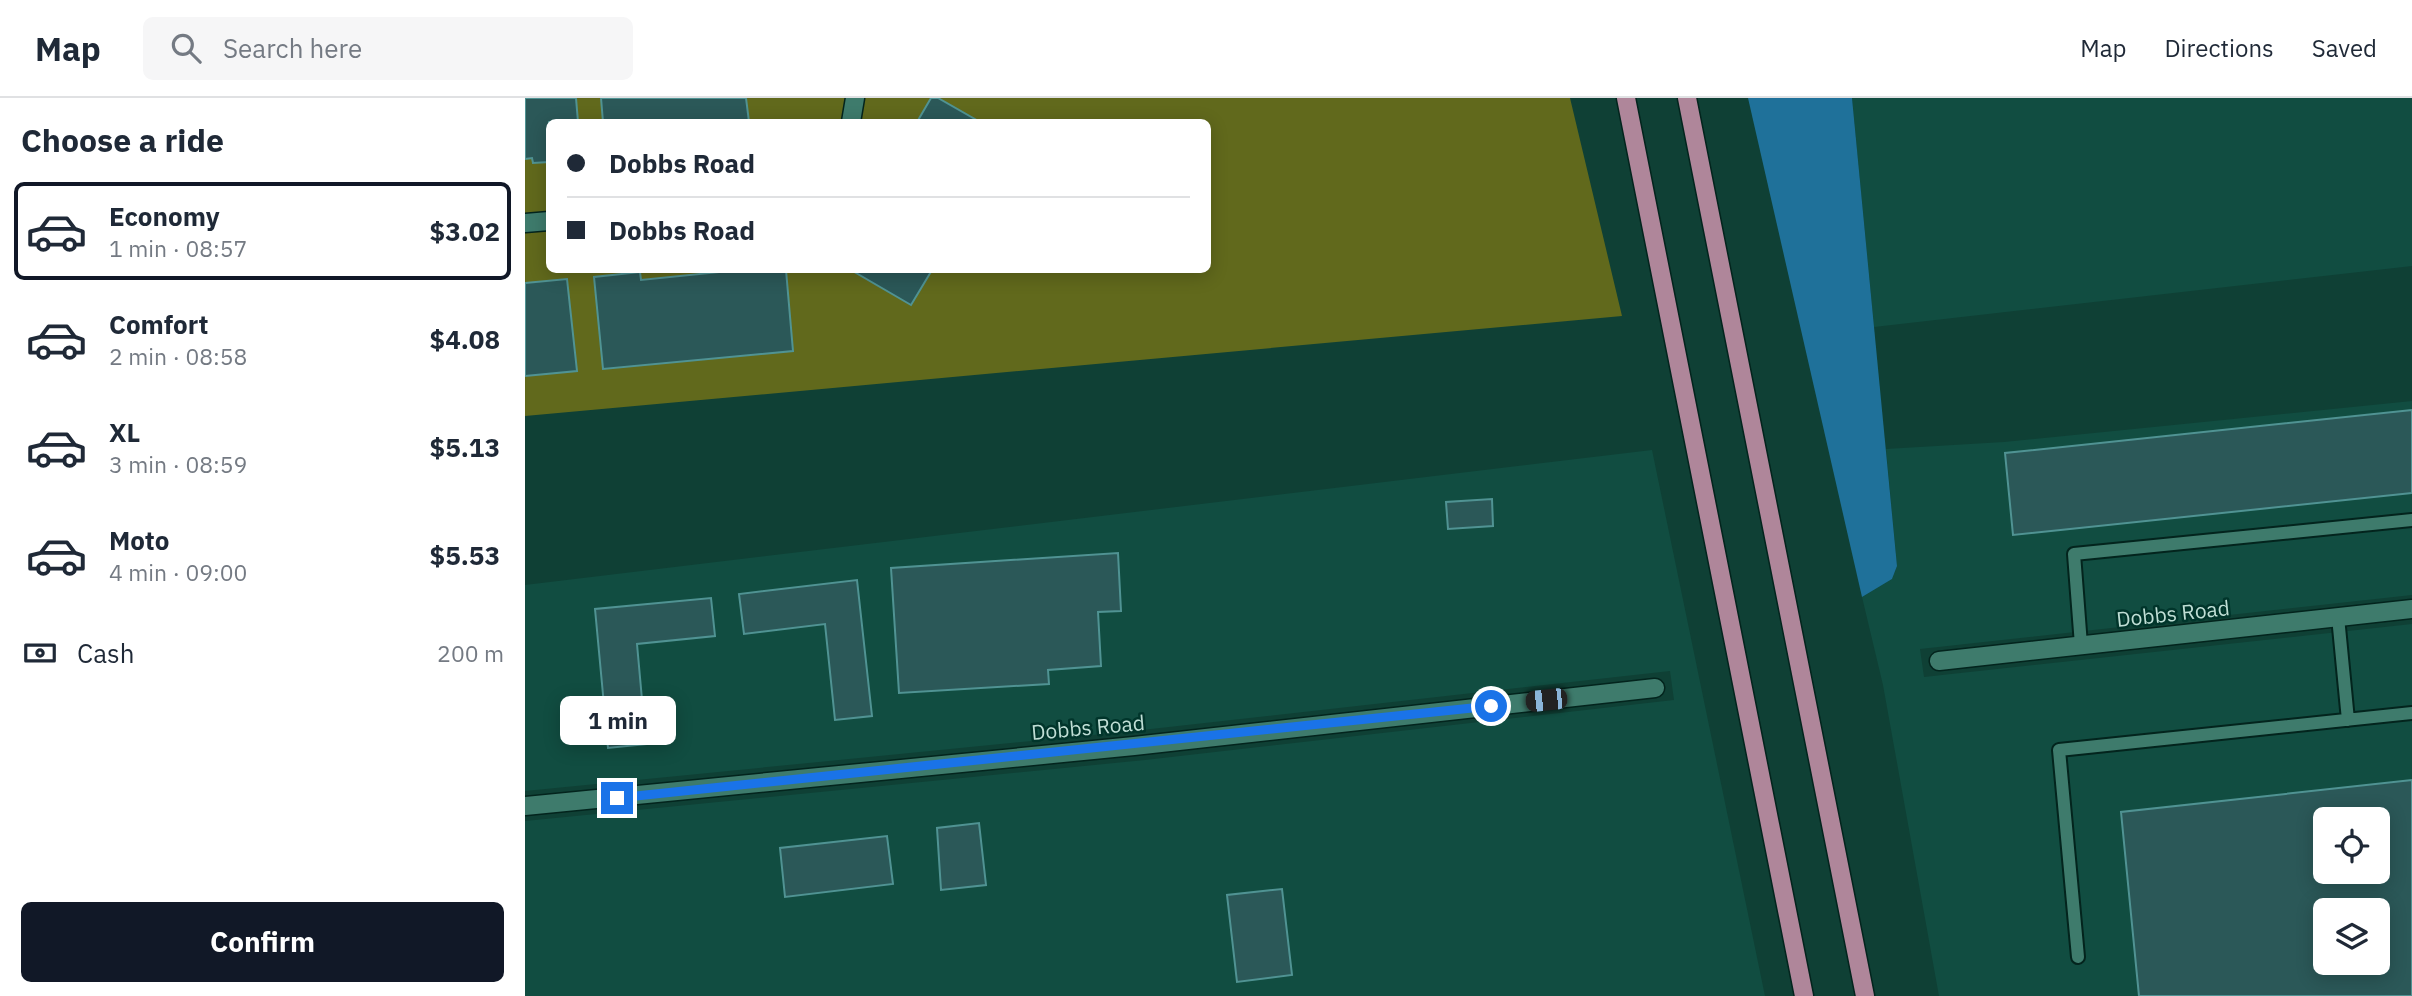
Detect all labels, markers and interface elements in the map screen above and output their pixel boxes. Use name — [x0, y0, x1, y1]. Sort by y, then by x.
search box — [143, 17, 633, 80]
text: Map — [35, 27, 101, 70]
icon: search — [167, 29, 205, 67]
text: Search here — [223, 31, 362, 65]
text: Map — [2080, 32, 2126, 64]
text: Directions — [2164, 32, 2274, 64]
text: Saved — [2312, 32, 2377, 64]
text: Choose a ride — [21, 119, 224, 161]
text: Dobbs Road — [609, 146, 755, 180]
text: Economy — [109, 199, 220, 233]
icon: car — [25, 200, 88, 263]
text: Dobbs Road — [609, 213, 755, 247]
text: $3.02 — [430, 214, 500, 248]
text: 1 min · 08:57 — [109, 233, 247, 263]
text: Comfort — [109, 307, 208, 341]
icon: car — [25, 308, 88, 371]
text: $4.08 — [430, 322, 500, 356]
text: 2 min · 08:58 — [109, 341, 247, 371]
text: XL — [109, 415, 140, 449]
icon: car — [25, 416, 88, 479]
text: $5.13 — [430, 430, 500, 464]
text: 3 min · 08:59 — [109, 449, 247, 479]
text: Moto — [109, 523, 169, 557]
icon: car — [25, 524, 88, 587]
text: $5.53 — [430, 538, 500, 572]
text: 4 min · 09:00 — [109, 557, 247, 587]
street label: Dobbs Road — [2115, 593, 2231, 633]
icon: cash — [21, 634, 59, 672]
text: Cash — [77, 636, 134, 670]
text: 200 m — [437, 638, 504, 668]
car — [1525, 687, 1568, 713]
route start — [1475, 690, 1507, 722]
callout: 1 min — [559, 696, 675, 746]
text: 1 min — [588, 705, 648, 735]
street label: Dobbs Road — [1030, 708, 1146, 746]
route end — [601, 782, 633, 814]
map controls — [2313, 807, 2390, 975]
button: locate — [2313, 807, 2390, 884]
button: layers — [2313, 898, 2390, 975]
button: Confirm — [21, 902, 504, 982]

